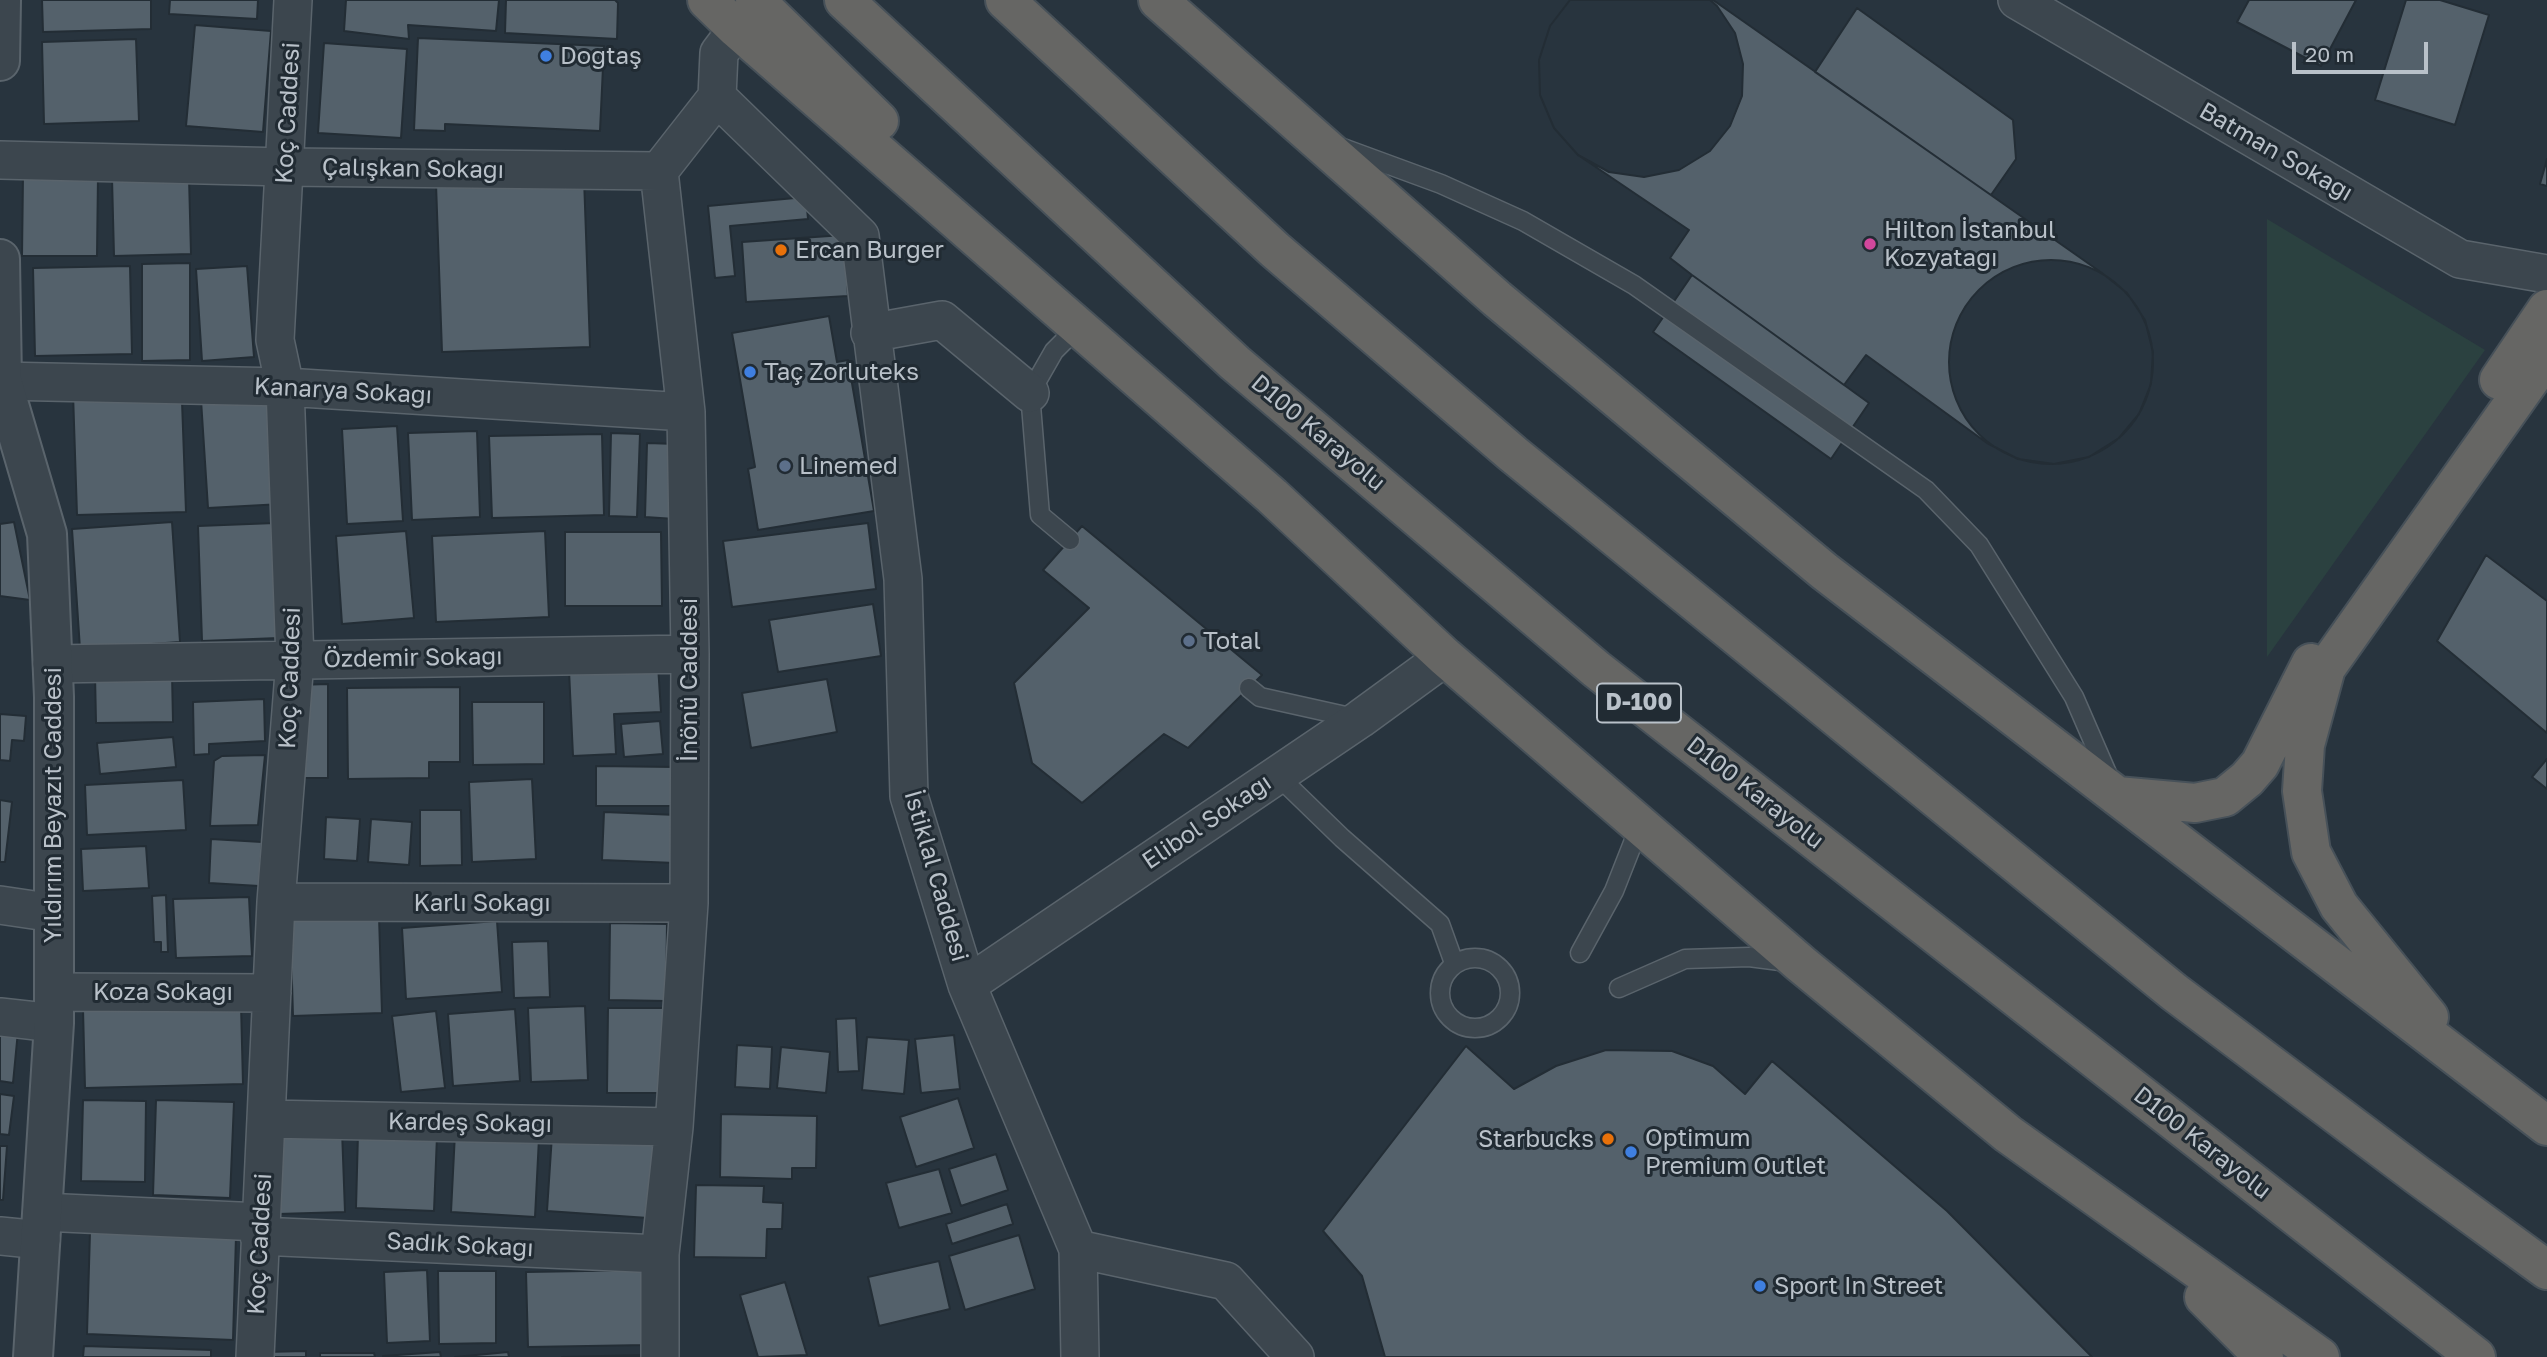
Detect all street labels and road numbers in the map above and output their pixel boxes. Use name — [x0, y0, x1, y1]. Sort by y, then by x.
street label: Koç Caddesi — [270, 41, 306, 185]
street label: Batman Sokağı — [2194, 96, 2358, 208]
street label: Çalışkan Sokağı — [322, 153, 504, 185]
street label: D100 Karayolu — [1245, 369, 1391, 497]
street label: Kanarya Sokağı — [253, 372, 433, 410]
street label: İnönü Caddesi — [675, 598, 703, 762]
street label: Koç Caddesi — [273, 607, 307, 749]
street label: Özdemir Sokağı — [323, 642, 503, 674]
street label: Yıldırım Beyazıt Caddesi — [39, 667, 67, 943]
road number: D-100 — [1597, 684, 1681, 722]
street label: D100 Karayolu — [1681, 731, 1829, 855]
street label: Elibol Sokağı — [1137, 768, 1277, 876]
street label: İstiklal Caddesi — [898, 787, 974, 965]
street label: Karlı Sokağı — [413, 889, 551, 917]
street label: Koza Sokağı — [93, 978, 233, 1006]
street label: D100 Karayolu — [2128, 1081, 2276, 1205]
street label: Kardeş Sokağı — [388, 1107, 552, 1139]
street label: Koç Caddesi — [242, 1172, 278, 1316]
street label: Sadık Sokağı — [386, 1227, 534, 1263]

